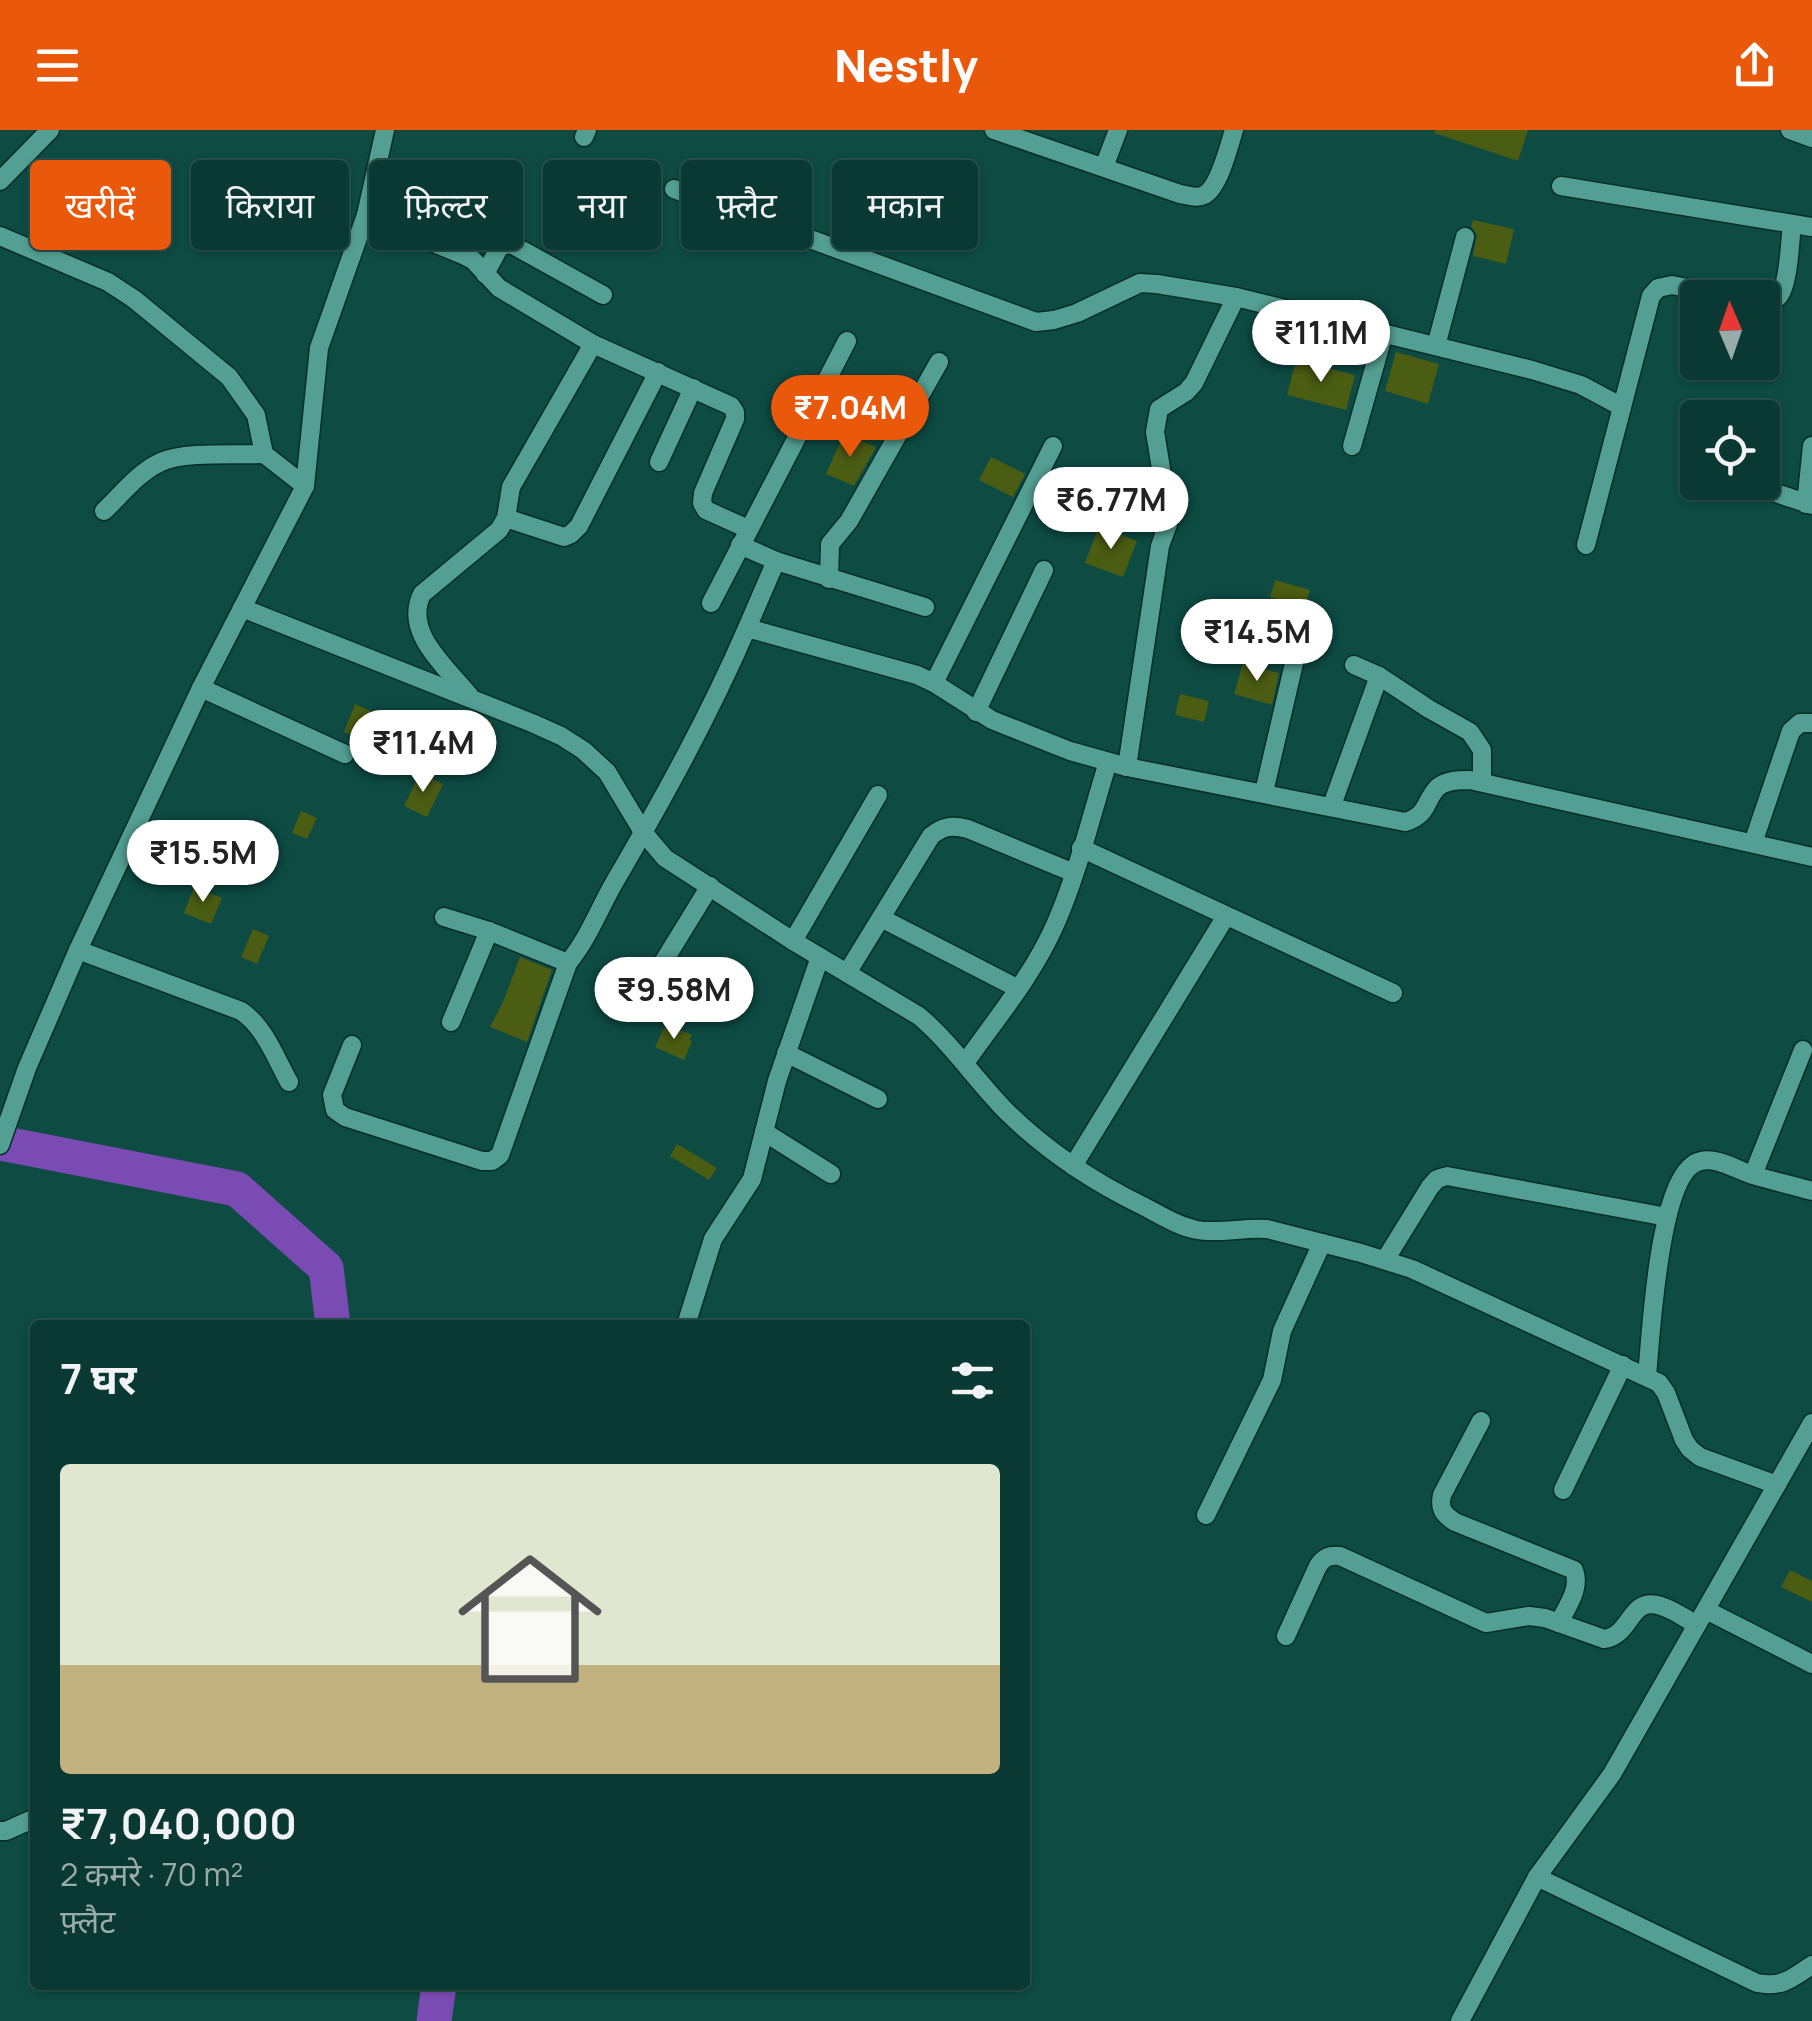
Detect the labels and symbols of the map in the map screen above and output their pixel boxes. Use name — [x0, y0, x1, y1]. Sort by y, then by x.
north arrow — [1680, 280, 1780, 380]
pin: ₹11.1M — [1240, 300, 1402, 385]
pin: ₹7.04M — [769, 375, 931, 460]
pin: ₹6.77M — [1030, 467, 1192, 552]
pin: ₹14.5M — [1176, 599, 1338, 684]
pin: ₹11.4M — [342, 710, 504, 795]
pin: ₹15.5M — [122, 820, 284, 905]
pin: ₹9.58M — [593, 957, 755, 1042]

